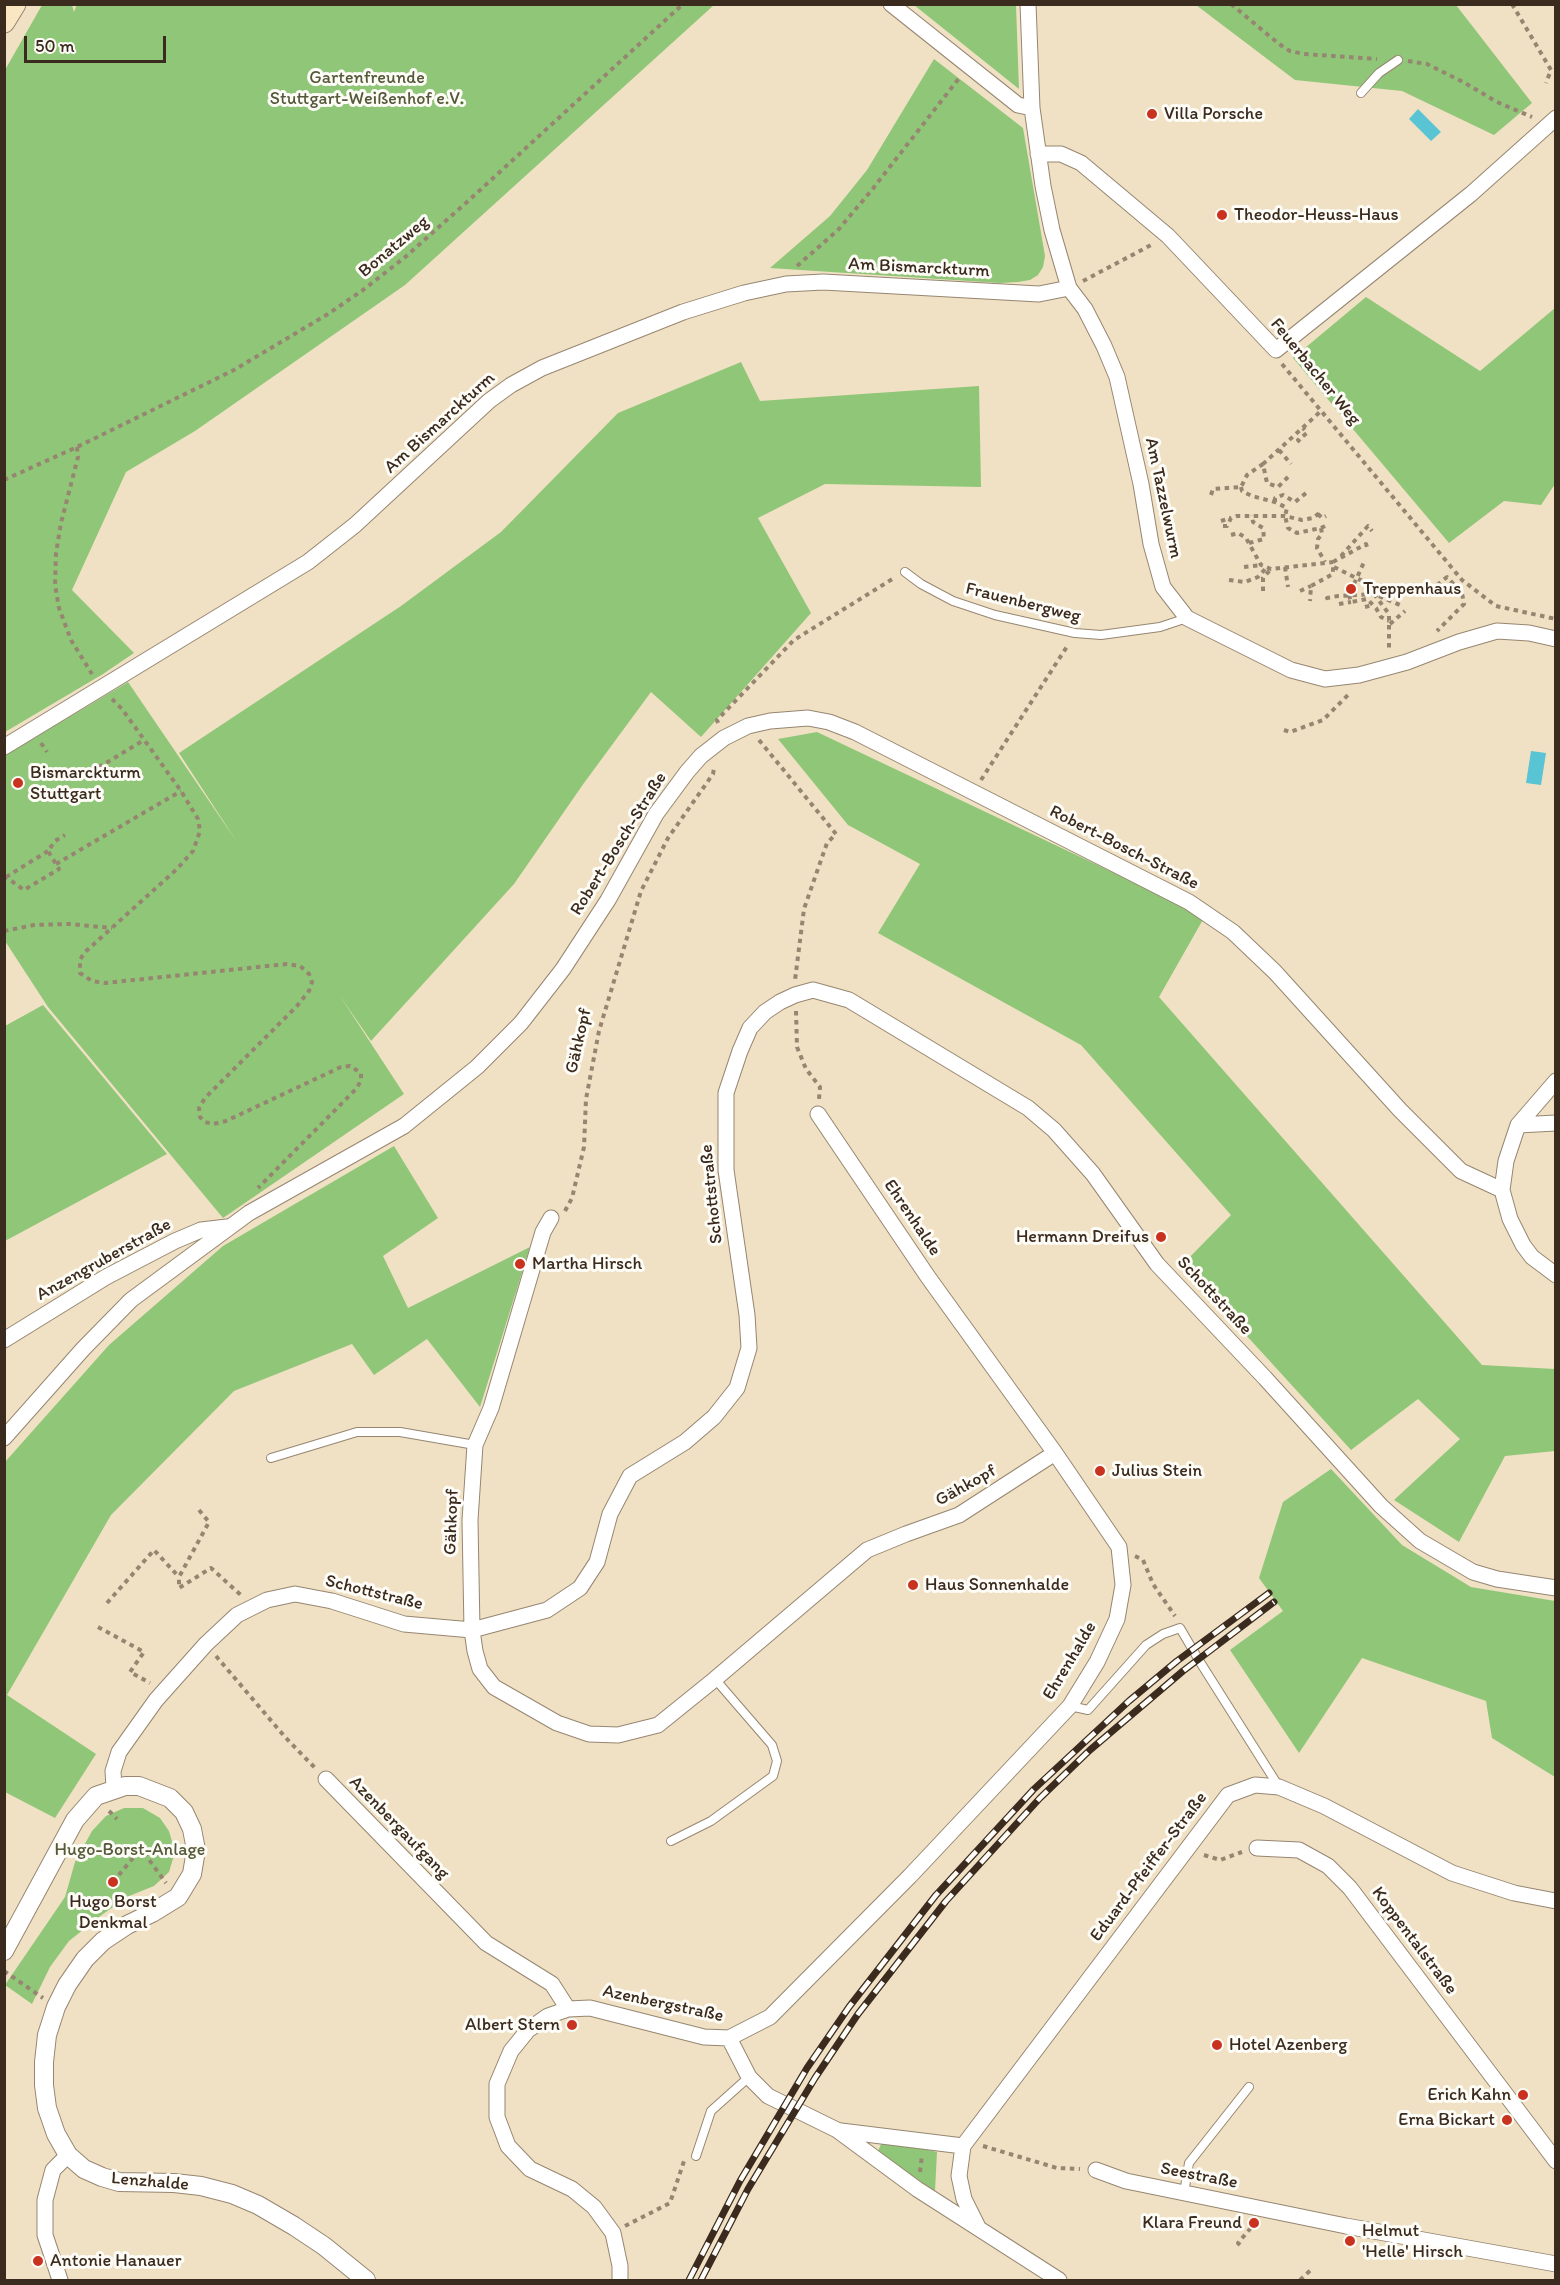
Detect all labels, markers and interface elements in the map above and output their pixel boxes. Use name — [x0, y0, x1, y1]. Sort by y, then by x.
scale bar — [27, 24, 170, 62]
text: 50 m — [35, 35, 75, 57]
park label: Gartenfreunde Stuttgart-Weißenhof e.V. — [270, 67, 464, 110]
place label: Villa Porsche — [1164, 103, 1263, 125]
marker: Villa Porsche — [1145, 107, 1159, 121]
place label: Theodor-Heuss-Haus — [1234, 204, 1399, 226]
marker: Theodor-Heuss-Haus — [1215, 208, 1229, 222]
street label: Bonatzweg — [354, 211, 434, 283]
street label: Am Bismarckturm — [848, 254, 990, 282]
street label: Feuerbacher Weg — [1265, 314, 1365, 430]
street label: Am Bismarckturm — [380, 368, 500, 478]
street label: Am Tazzelwurm — [1140, 436, 1186, 560]
street label: Frauenbergweg — [963, 578, 1083, 628]
place label: Treppenhaus — [1363, 578, 1461, 600]
marker: Treppenhaus — [1344, 582, 1358, 596]
place label: Bismarckturm Stuttgart — [30, 762, 141, 804]
street label: Robert-Bosch-Straße — [566, 768, 672, 920]
marker: Bismarckturm Stuttgart — [11, 776, 25, 790]
street label: Robert-Bosch-Straße — [1046, 801, 1202, 895]
street label: Gähkopf — [561, 1006, 597, 1076]
street label: Schottstraße — [696, 1143, 728, 1245]
street label: Ehrenhalde — [879, 1176, 945, 1260]
street label: Anzengruberstraße — [33, 1214, 175, 1306]
place label: Hermann Dreifus — [1016, 1226, 1149, 1248]
marker: Hermann Dreifus — [1154, 1230, 1168, 1244]
street label: Schottstraße — [1172, 1252, 1256, 1340]
place label: Martha Hirsch — [532, 1253, 642, 1275]
marker: Martha Hirsch — [513, 1257, 527, 1271]
place label: Julius Stein — [1112, 1460, 1202, 1482]
street label: Gähkopf — [932, 1461, 1000, 1511]
marker: Julius Stein — [1093, 1464, 1107, 1478]
street label: Gähkopf — [440, 1489, 464, 1555]
street label: Schottstraße — [323, 1570, 425, 1616]
place label: Haus Sonnenhalde — [925, 1574, 1069, 1596]
marker: Haus Sonnenhalde — [906, 1578, 920, 1592]
street label: Ehrenhalde — [1038, 1618, 1102, 1704]
street label: Azenbergaufgang — [344, 1772, 454, 1884]
street label: Eduard-Pfeiffer-Straße — [1086, 1788, 1212, 1946]
park label: Hugo-Borst-Anlage — [55, 1839, 205, 1861]
marker: Hugo Borst Denkmal — [106, 1875, 120, 1889]
street label: Koppentalstraße — [1366, 1883, 1462, 1999]
place label: Hugo Borst Denkmal — [69, 1891, 157, 1934]
street label: Azenbergstraße — [601, 1981, 725, 2027]
place label: Albert Stern — [465, 2014, 560, 2036]
marker: Albert Stern — [565, 2018, 579, 2032]
place label: Hotel Azenberg — [1229, 2034, 1347, 2056]
marker: Hotel Azenberg — [1210, 2038, 1224, 2052]
place label: Erich Kahn — [1427, 2084, 1511, 2106]
marker: Erich Kahn — [1516, 2088, 1530, 2102]
place label: Erna Bickart — [1398, 2109, 1495, 2131]
marker: Erna Bickart — [1500, 2113, 1514, 2127]
street label: Seestraße — [1159, 2158, 1239, 2194]
street label: Lenzhalde — [110, 2168, 190, 2196]
place label: Klara Freund — [1142, 2212, 1242, 2234]
marker: Klara Freund — [1247, 2216, 1261, 2230]
place label: Helmut 'Helle' Hirsch — [1362, 2220, 1463, 2262]
marker: Helmut 'Helle' Hirsch — [1343, 2234, 1357, 2248]
place label: Antonie Hanauer — [50, 2250, 181, 2272]
marker: Antonie Hanauer — [31, 2254, 45, 2268]

